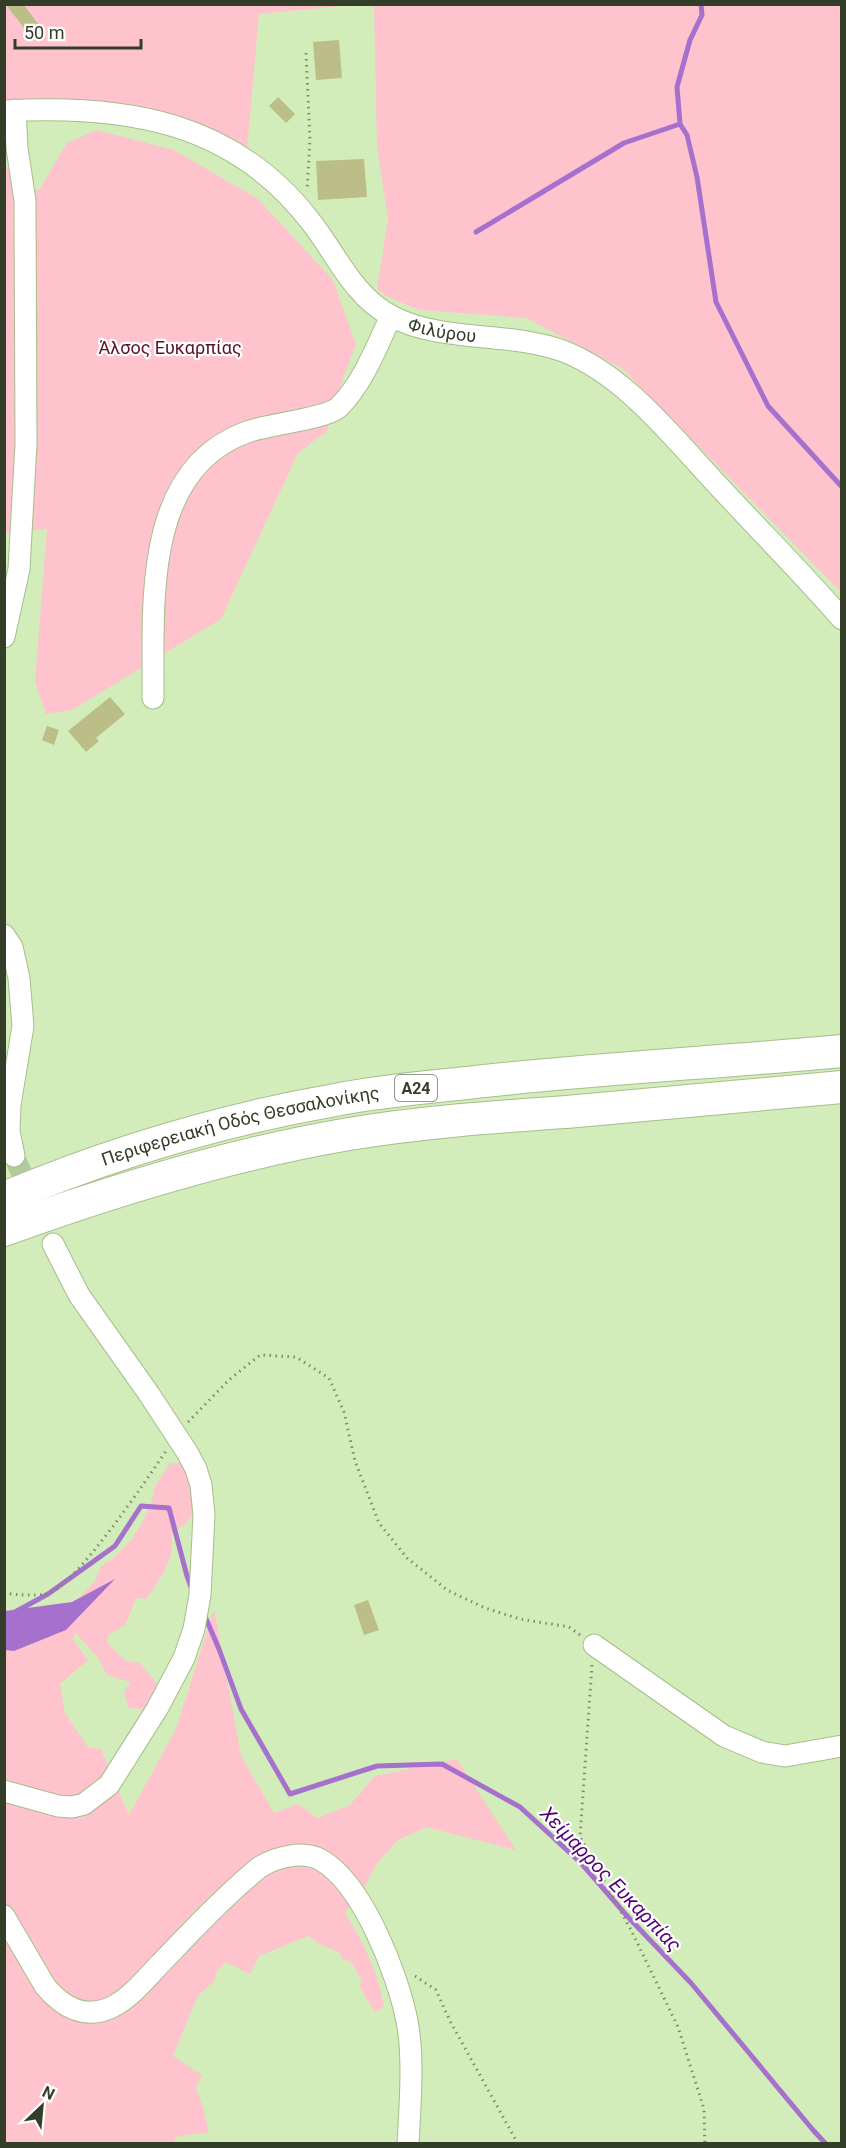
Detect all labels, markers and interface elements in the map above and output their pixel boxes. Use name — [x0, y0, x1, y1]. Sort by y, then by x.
scale bar — [15, 12, 141, 50]
text: 50 m — [24, 22, 64, 43]
street label: Φιλύρου — [406, 313, 477, 346]
park label: Άλσος Ευκαρπίας — [98, 337, 242, 358]
road number: Α24 — [395, 1075, 437, 1101]
street label: Περιφερειακή Οδός Θεσσαλονίκης — [99, 1082, 381, 1170]
water label: Χείμαρρος Ευκαρπίας — [535, 1801, 687, 1957]
north arrow — [12, 2076, 72, 2136]
text: N — [39, 2082, 58, 2104]

